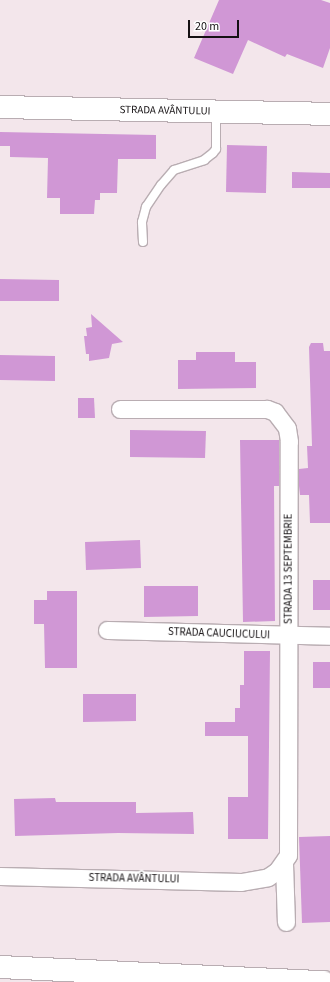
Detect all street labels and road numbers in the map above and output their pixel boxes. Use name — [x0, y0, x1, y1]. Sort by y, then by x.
street label: STRADA AVÂNTULUI — [119, 104, 211, 118]
street label: STRADA 13 SEPTEMBRIE — [282, 514, 296, 624]
street label: STRADA CAUCIUCULUI — [168, 626, 270, 642]
street label: STRADA AVÂNTULUI — [88, 872, 180, 886]

